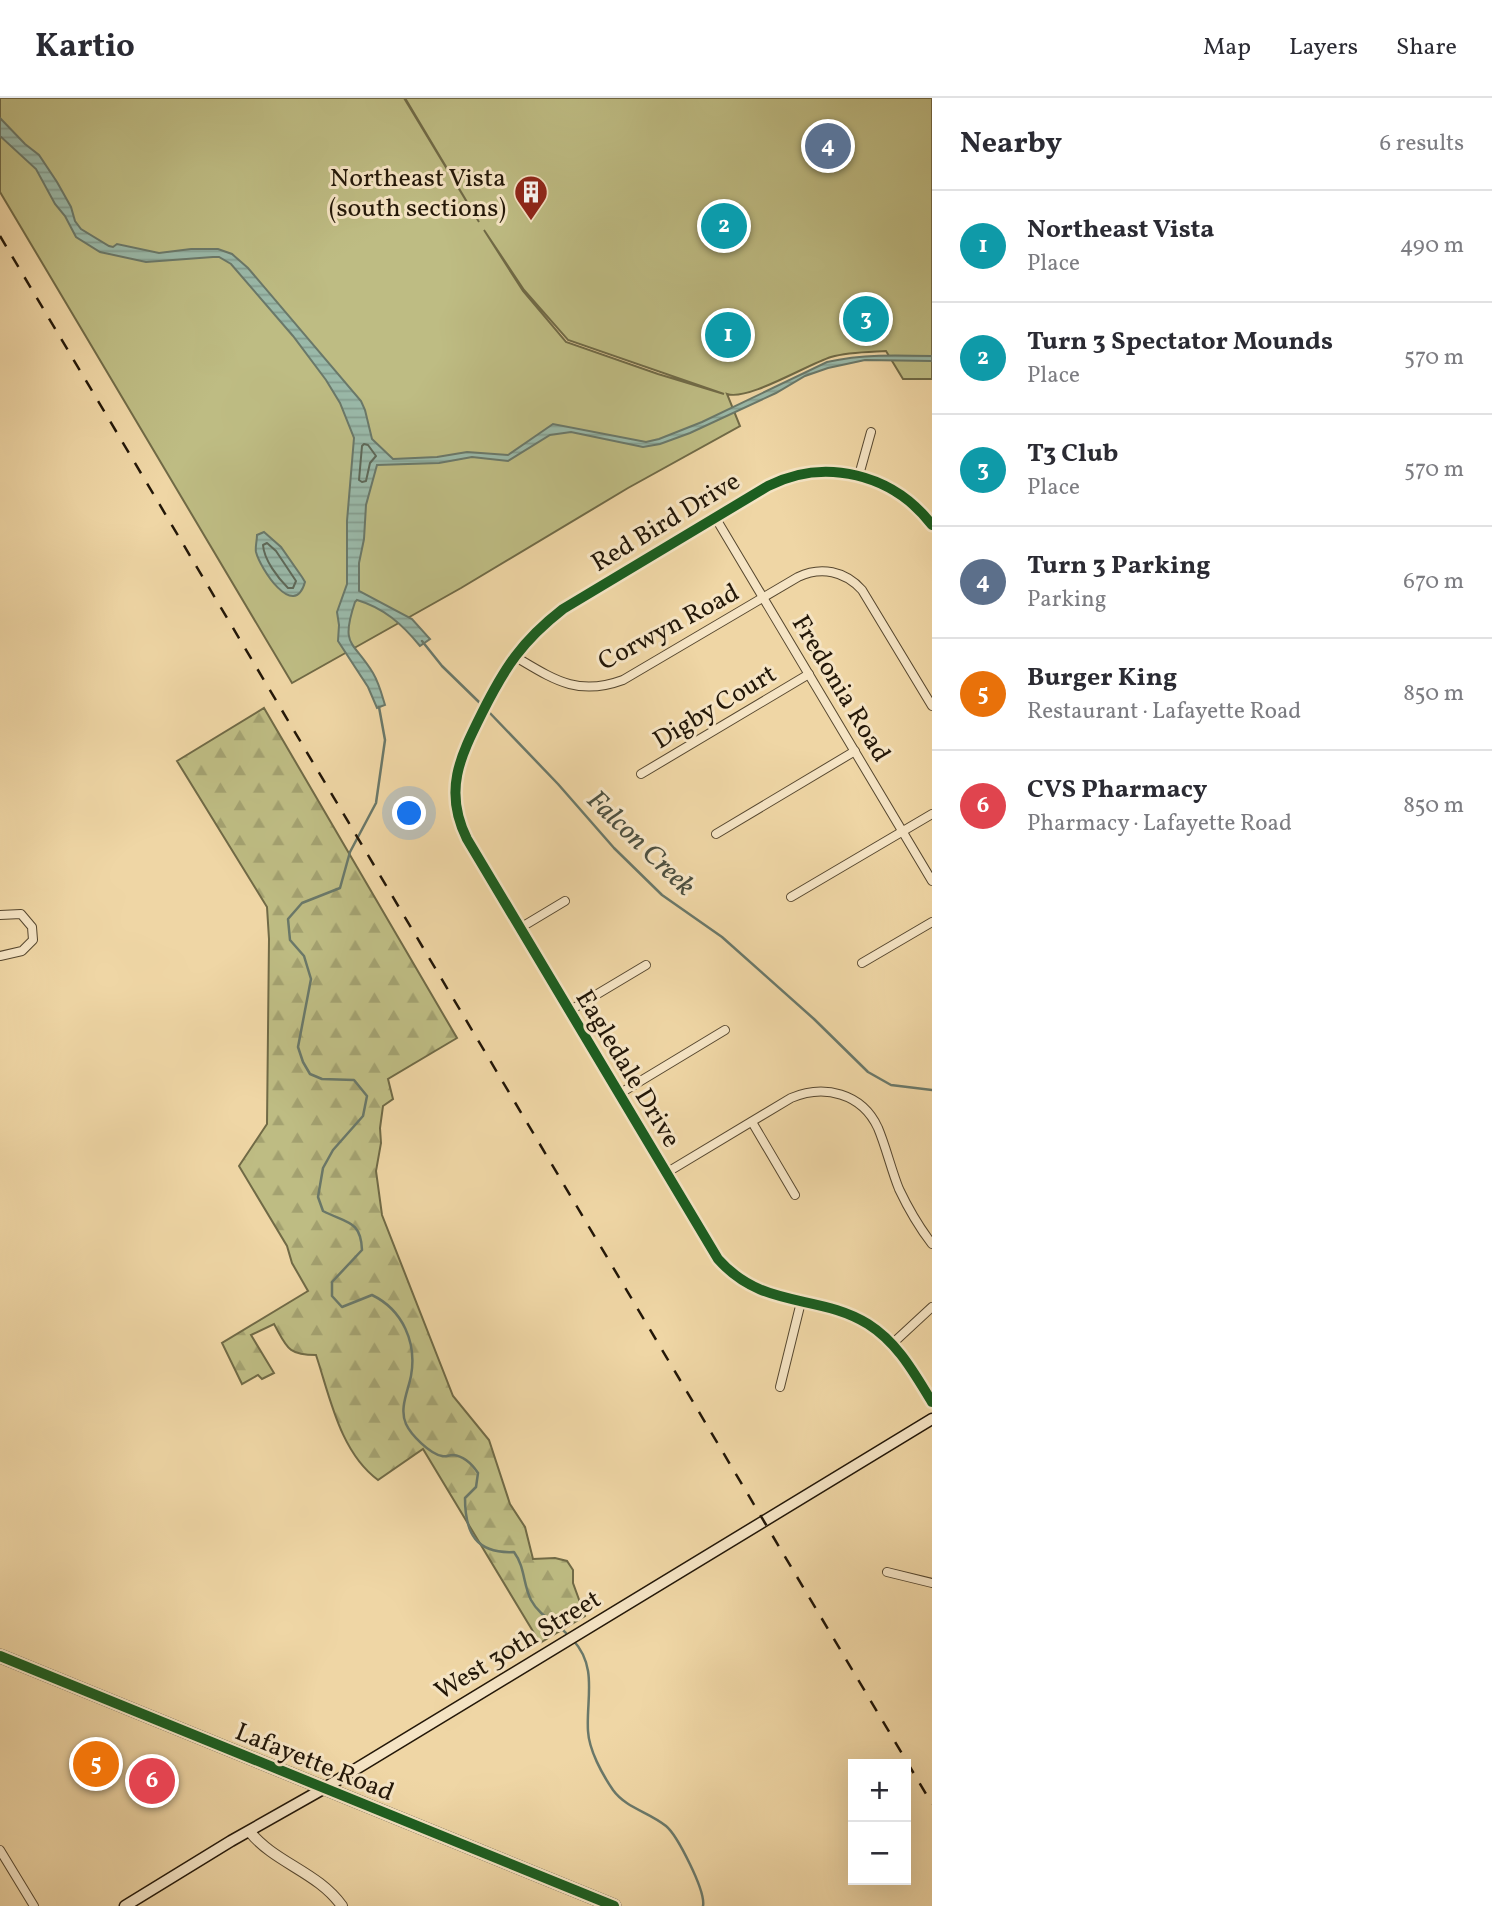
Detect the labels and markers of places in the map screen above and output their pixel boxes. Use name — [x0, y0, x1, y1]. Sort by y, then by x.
pin: 4 — [805, 120, 851, 172]
place label: Northeast Vista (south sections) — [329, 161, 506, 227]
building icon: Northeast Vista (south sections) — [512, 173, 550, 222]
pin: 2 — [701, 200, 747, 252]
pin: 3 — [843, 293, 889, 345]
pin: 1 — [705, 309, 751, 361]
pin: 5 — [73, 1738, 119, 1790]
pin: 6 — [129, 1755, 175, 1807]

